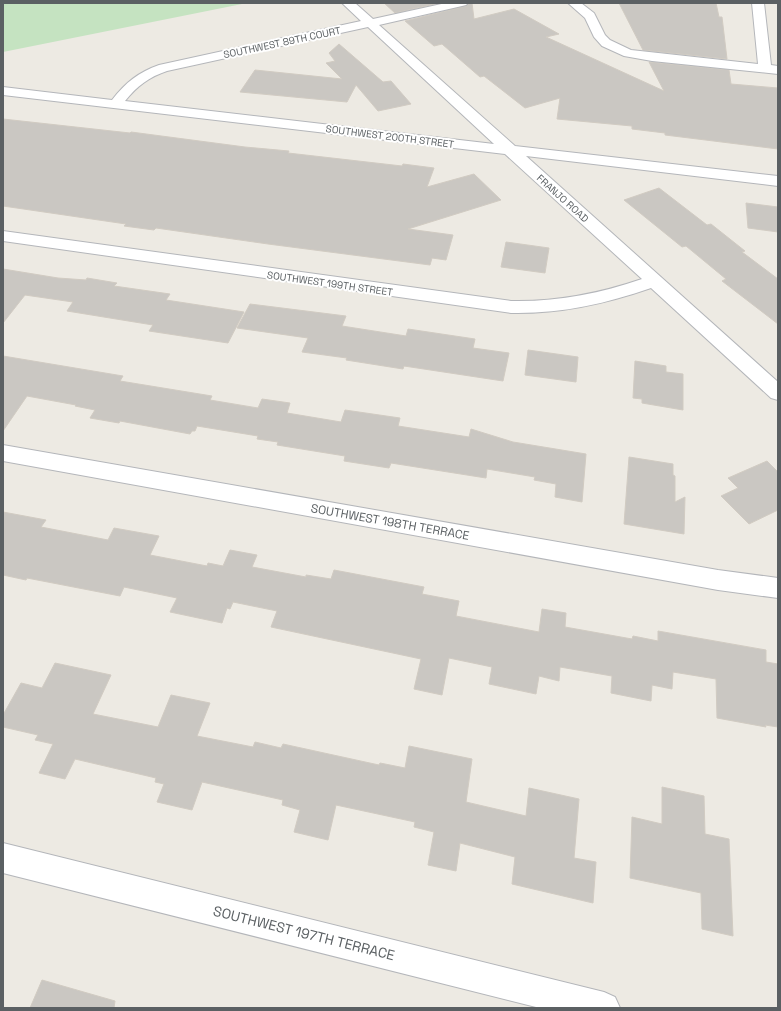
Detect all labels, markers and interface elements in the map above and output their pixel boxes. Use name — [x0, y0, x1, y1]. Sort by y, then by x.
street label: SOUTHWEST 89TH COURT — [222, 24, 342, 61]
street label: SOUTHWEST 200TH STREET — [325, 122, 455, 151]
street label: FRANJO ROAD — [534, 172, 592, 225]
street label: SOUTHWEST 199TH STREET — [266, 268, 394, 299]
street label: SOUTHWEST 198TH TERRACE — [309, 500, 471, 544]
street label: SOUTHWEST 197TH TERRACE — [211, 902, 397, 964]

